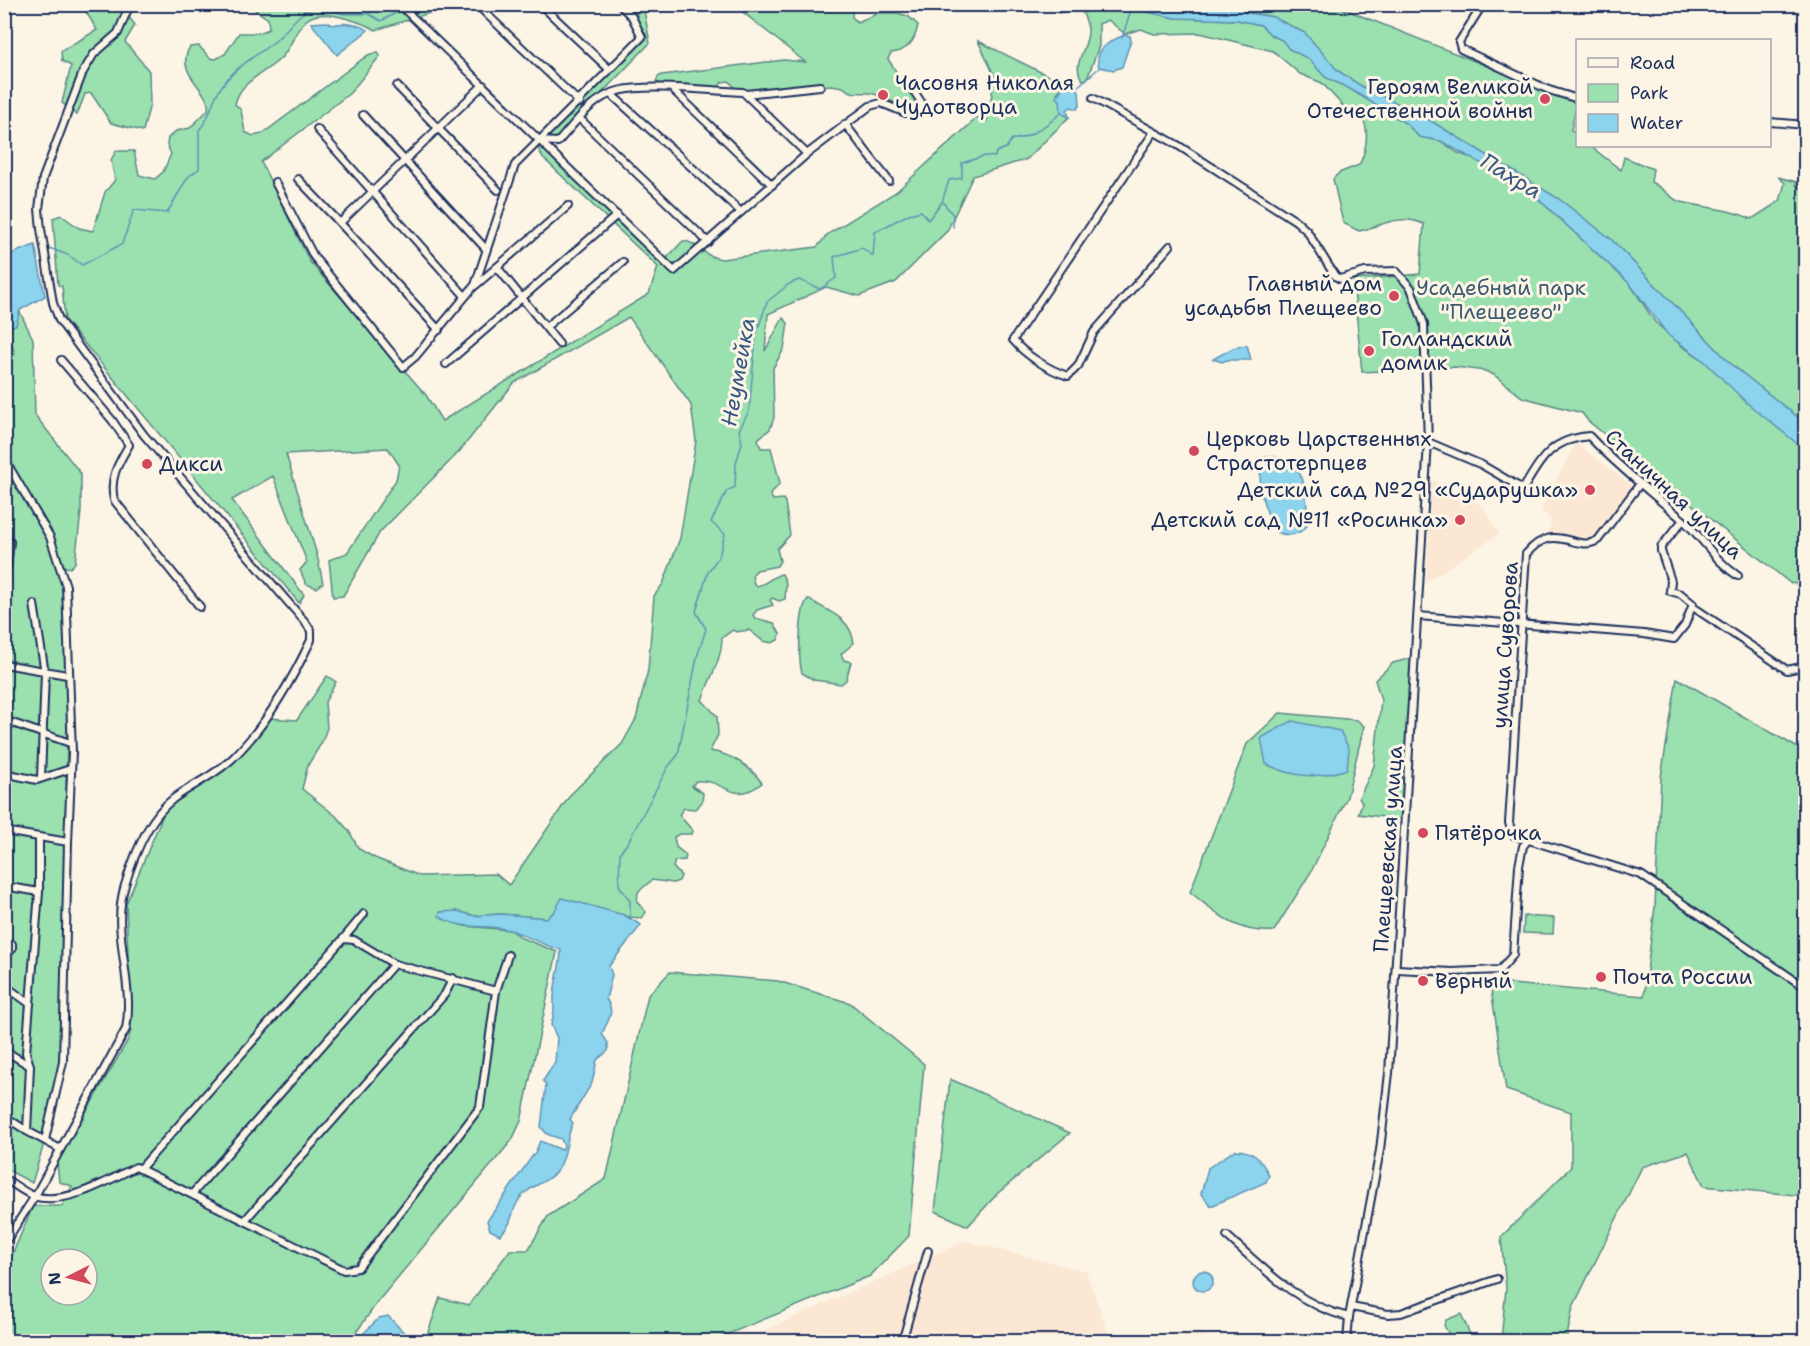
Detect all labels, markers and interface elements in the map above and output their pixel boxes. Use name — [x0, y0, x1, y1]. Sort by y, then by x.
legend — [1576, 39, 1771, 147]
text: Road — [1630, 51, 1675, 75]
place label: Часовня Николая Чудотворца — [895, 69, 1074, 121]
place label: Героям Великой Отечественной войны — [1307, 73, 1533, 125]
text: Park — [1630, 81, 1669, 105]
marker: Часовня Николая Чудотворца — [876, 88, 890, 102]
marker: Героям Великой Отечественной войны — [1538, 92, 1552, 106]
text: Water — [1630, 111, 1683, 135]
water label: Пахра — [1475, 146, 1547, 206]
place label: Главный дом усадьбы Плещеево — [1184, 270, 1382, 322]
park label: Усадебный парк "Плещеево" — [1416, 274, 1586, 326]
marker: Главный дом усадьбы Плещеево — [1387, 289, 1401, 303]
water label: Неумейка — [714, 315, 762, 429]
place label: Голландский домик — [1381, 325, 1513, 377]
marker: Голландский домик — [1362, 344, 1376, 358]
street label: Станичная улица — [1599, 423, 1749, 565]
place label: Церковь Царственных Страстотерпцев — [1206, 425, 1432, 477]
marker: Церковь Царственных Страстотерпцев — [1187, 444, 1201, 458]
place label: Дикси — [159, 450, 223, 478]
marker: Дикси — [140, 457, 154, 471]
place label: Детский сад №29 «Сударушка» — [1237, 476, 1578, 504]
marker: Детский сад №29 «Сударушка» — [1583, 483, 1597, 497]
place label: Детский сад №11 «Росинка» — [1151, 506, 1448, 534]
marker: Детский сад №11 «Росинка» — [1453, 513, 1467, 527]
street label: улица Суворова — [1485, 560, 1525, 730]
street label: Плещеевская улица — [1367, 745, 1409, 953]
place label: Пятёрочка — [1435, 819, 1541, 847]
marker: Пятёрочка — [1416, 826, 1430, 840]
place label: Почта России — [1613, 963, 1753, 991]
place label: Верный — [1435, 967, 1512, 995]
marker: Почта России — [1594, 970, 1608, 984]
marker: Верный — [1416, 974, 1430, 988]
north arrow — [39, 1247, 99, 1307]
text: N — [43, 1271, 66, 1286]

